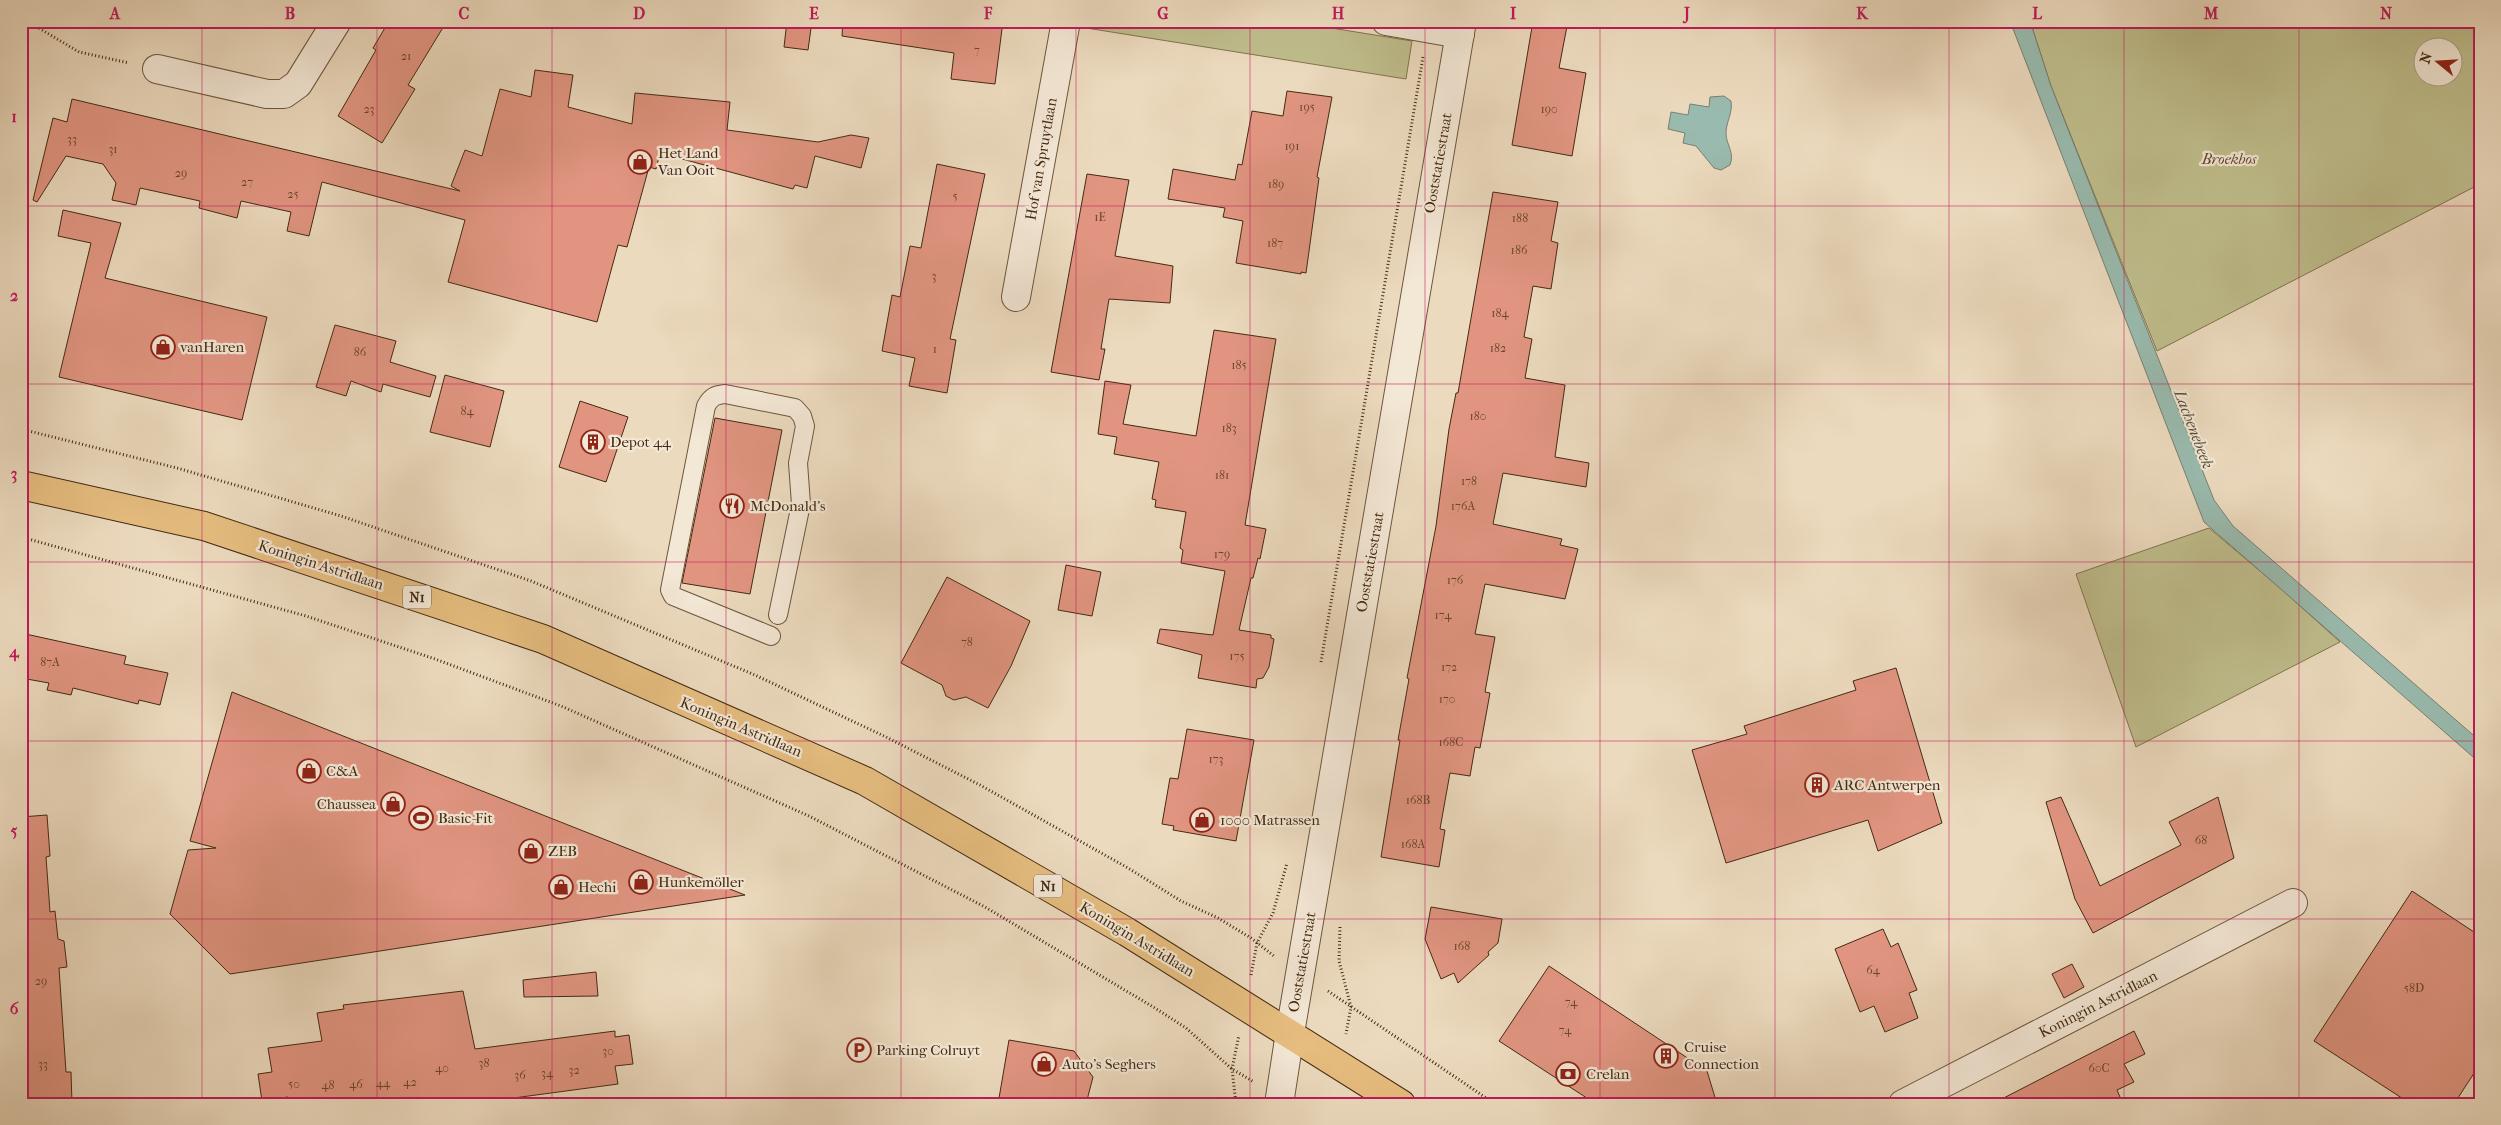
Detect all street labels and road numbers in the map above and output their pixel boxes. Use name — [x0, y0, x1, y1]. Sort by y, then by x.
street label: Hof van Spruytlaan — [1021, 96, 1061, 222]
street label: Ooststatiestraat — [1420, 111, 1456, 215]
street label: Ooststatiestraat — [1352, 510, 1388, 614]
street label: Koningin Astridlaan — [256, 536, 386, 594]
road number: N1 — [403, 586, 431, 608]
street label: Koningin Astridlaan — [677, 693, 805, 761]
road number: N1 — [1034, 874, 1062, 898]
street label: Koningin Astridlaan — [1076, 898, 1198, 981]
street label: Ooststatiestraat — [1284, 910, 1320, 1014]
street label: Koningin Astridlaan — [2036, 966, 2161, 1042]

